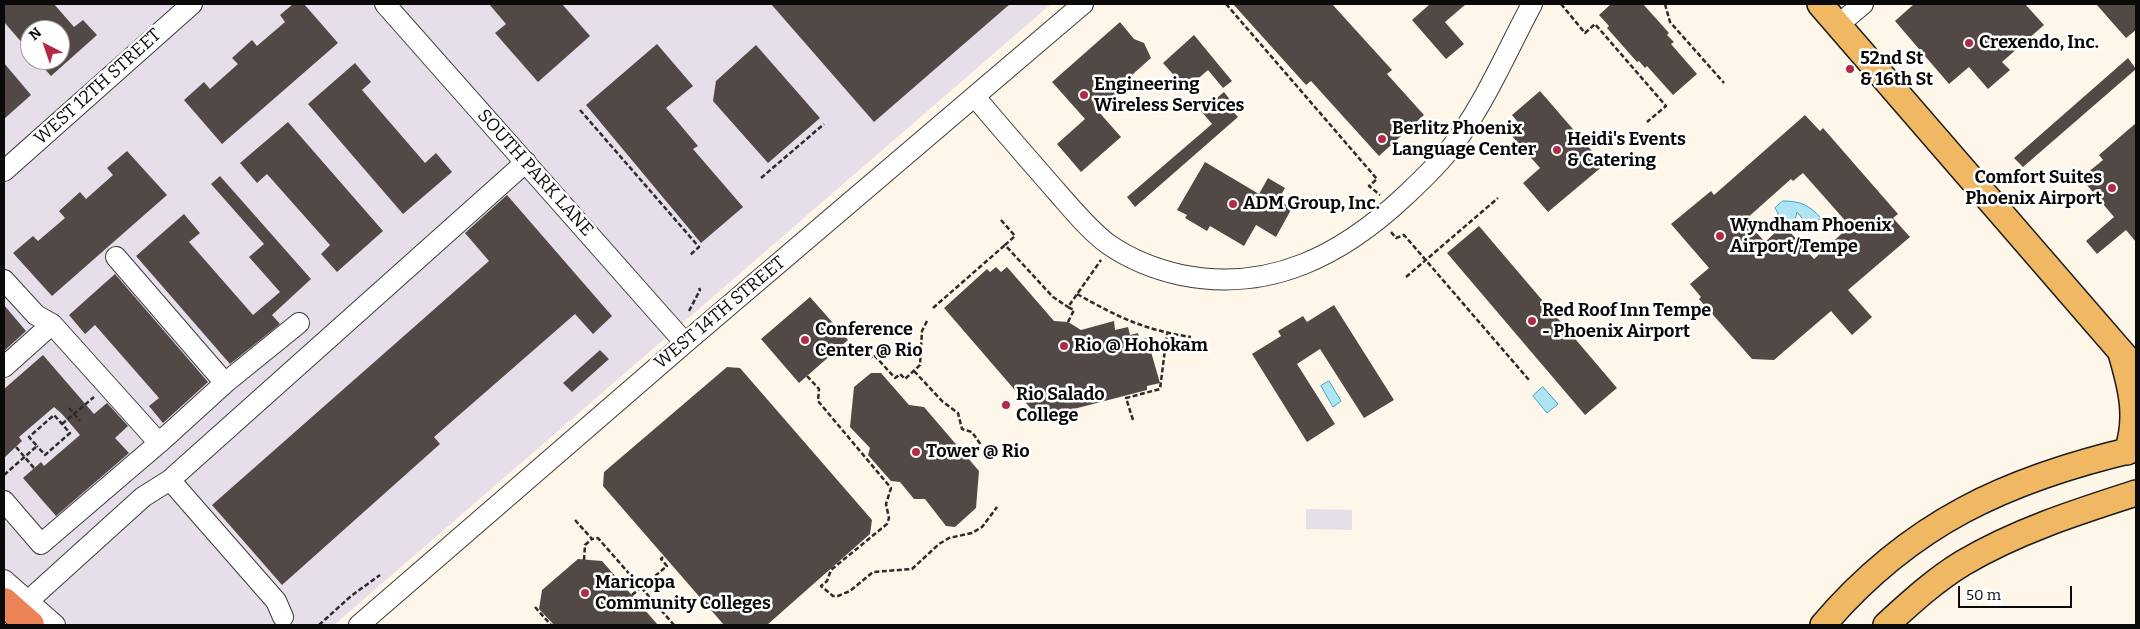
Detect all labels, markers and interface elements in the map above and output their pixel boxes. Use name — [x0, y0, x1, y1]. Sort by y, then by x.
north arrow — [20, 20, 70, 70]
text: N — [26, 24, 45, 44]
street label: WEST 12TH STREET — [30, 24, 166, 150]
place label: Crexendo, Inc. — [1979, 32, 2099, 54]
marker: Crexendo, Inc. — [1963, 37, 1975, 49]
place label: 52nd St & 16th St — [1860, 48, 1933, 90]
marker: 52nd St & 16th St — [1844, 63, 1856, 75]
place label: Engineering Wireless Services — [1094, 74, 1244, 116]
marker: Engineering Wireless Services — [1078, 89, 1090, 101]
street label: SOUTH PARK LANE — [472, 105, 598, 241]
place label: Berlitz Phoenix Language Center — [1392, 118, 1536, 160]
place label: Heidi's Events & Catering — [1567, 129, 1686, 172]
marker: Berlitz Phoenix Language Center — [1376, 133, 1388, 145]
marker: Heidi's Events & Catering — [1551, 144, 1563, 156]
place label: Comfort Suites Phoenix Airport — [1965, 167, 2102, 210]
marker: Comfort Suites Phoenix Airport — [2106, 182, 2118, 194]
place label: ADM Group, Inc. — [1243, 193, 1380, 215]
marker: ADM Group, Inc. — [1227, 198, 1239, 210]
place label: Wyndham Phoenix Airport/Tempe — [1730, 215, 1892, 258]
marker: Wyndham Phoenix Airport/Tempe — [1714, 230, 1726, 242]
street label: WEST 14TH STREET — [650, 252, 790, 374]
place label: Red Roof Inn Tempe - Phoenix Airport — [1542, 300, 1711, 342]
marker: Red Roof Inn Tempe - Phoenix Airport — [1526, 315, 1538, 327]
place label: Conference Center @ Rio — [815, 319, 923, 362]
marker: Conference Center @ Rio — [799, 334, 811, 346]
place label: Rio @ Hohokam — [1074, 335, 1208, 357]
marker: Rio @ Hohokam — [1058, 340, 1070, 352]
place label: Rio Salado College — [1016, 384, 1105, 426]
marker: Rio Salado College — [1000, 399, 1012, 411]
place label: Tower @ Rio — [926, 441, 1030, 463]
marker: Tower @ Rio — [910, 446, 922, 458]
place label: Maricopa Community Colleges — [595, 572, 771, 614]
scale bar — [1960, 576, 2074, 608]
text: 50 m — [1966, 586, 2001, 604]
marker: Maricopa Community Colleges — [579, 587, 591, 599]

